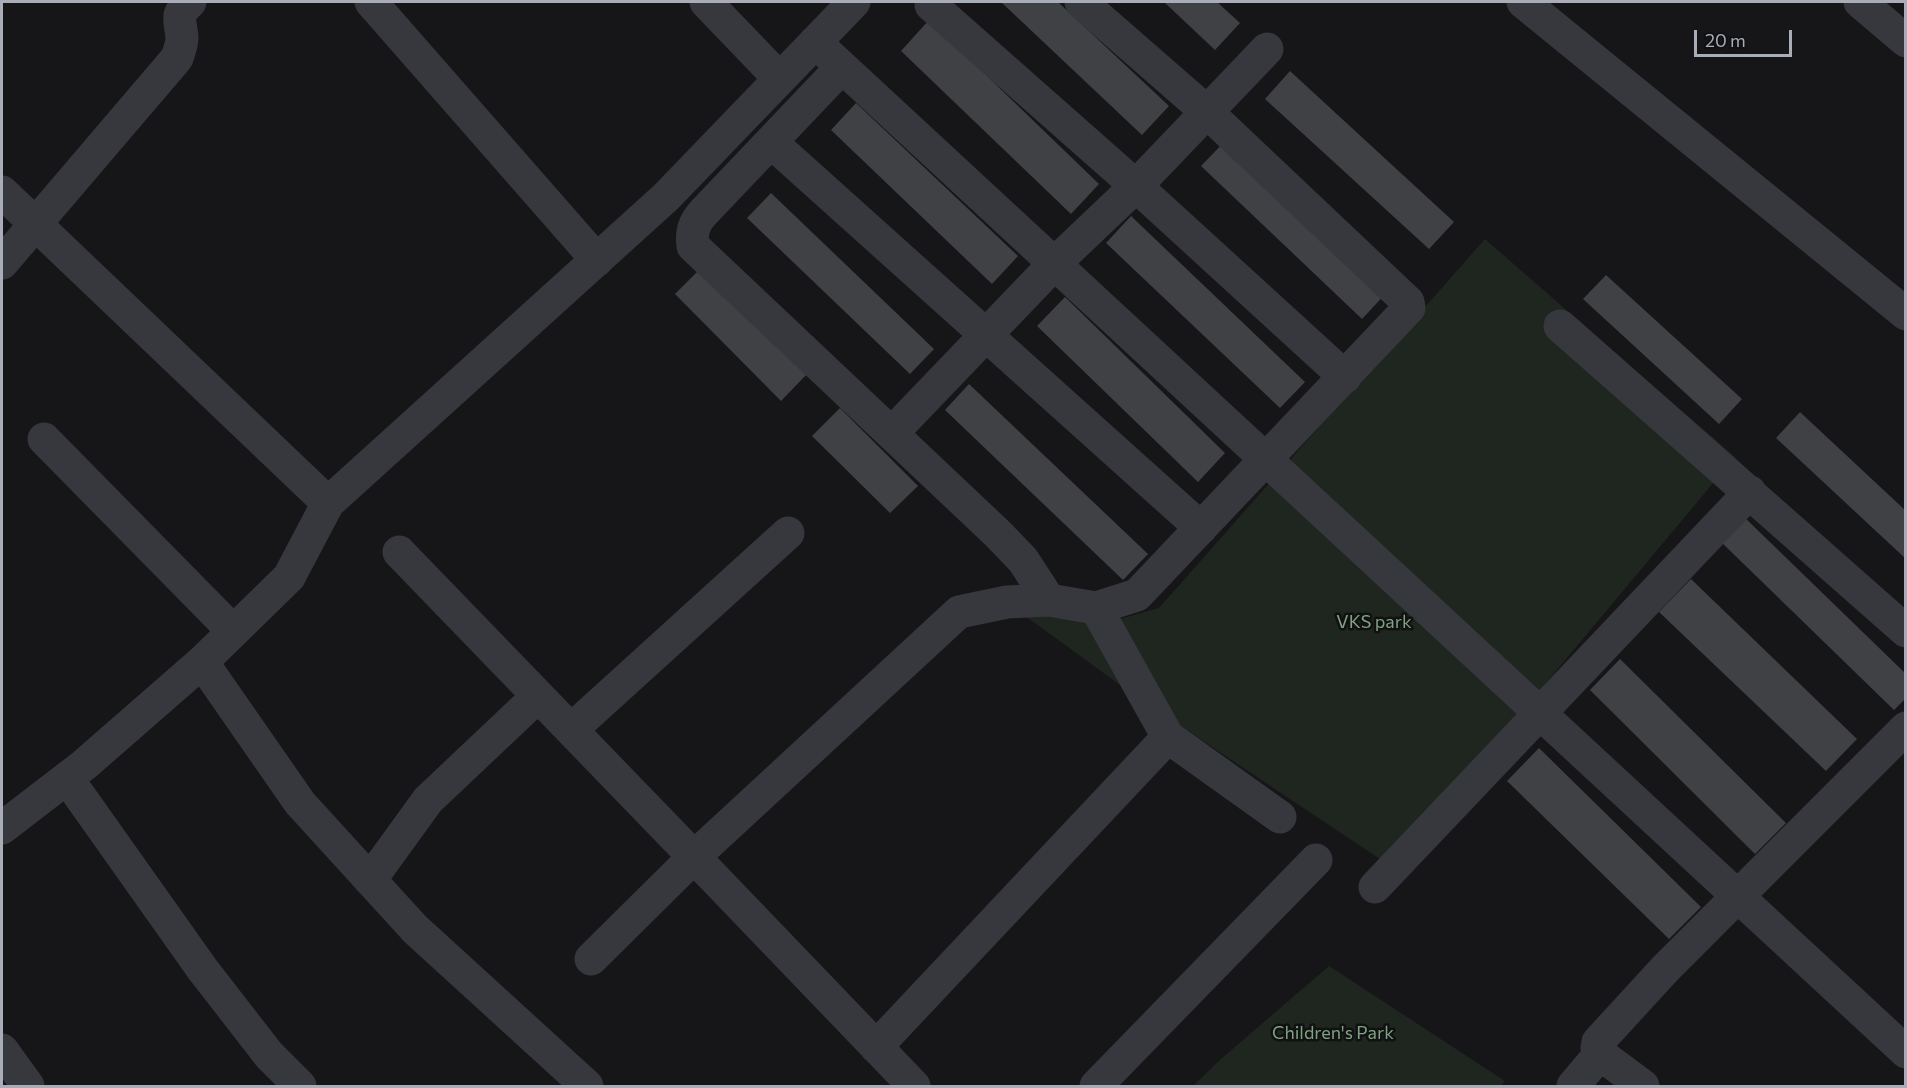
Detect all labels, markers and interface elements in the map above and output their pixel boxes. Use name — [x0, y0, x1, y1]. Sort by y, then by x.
scale bar — [1697, 18, 1794, 56]
text: 20 m — [1705, 29, 1746, 51]
park label: VKS park — [1336, 611, 1412, 633]
park label: Children's Park — [1272, 1022, 1394, 1044]

